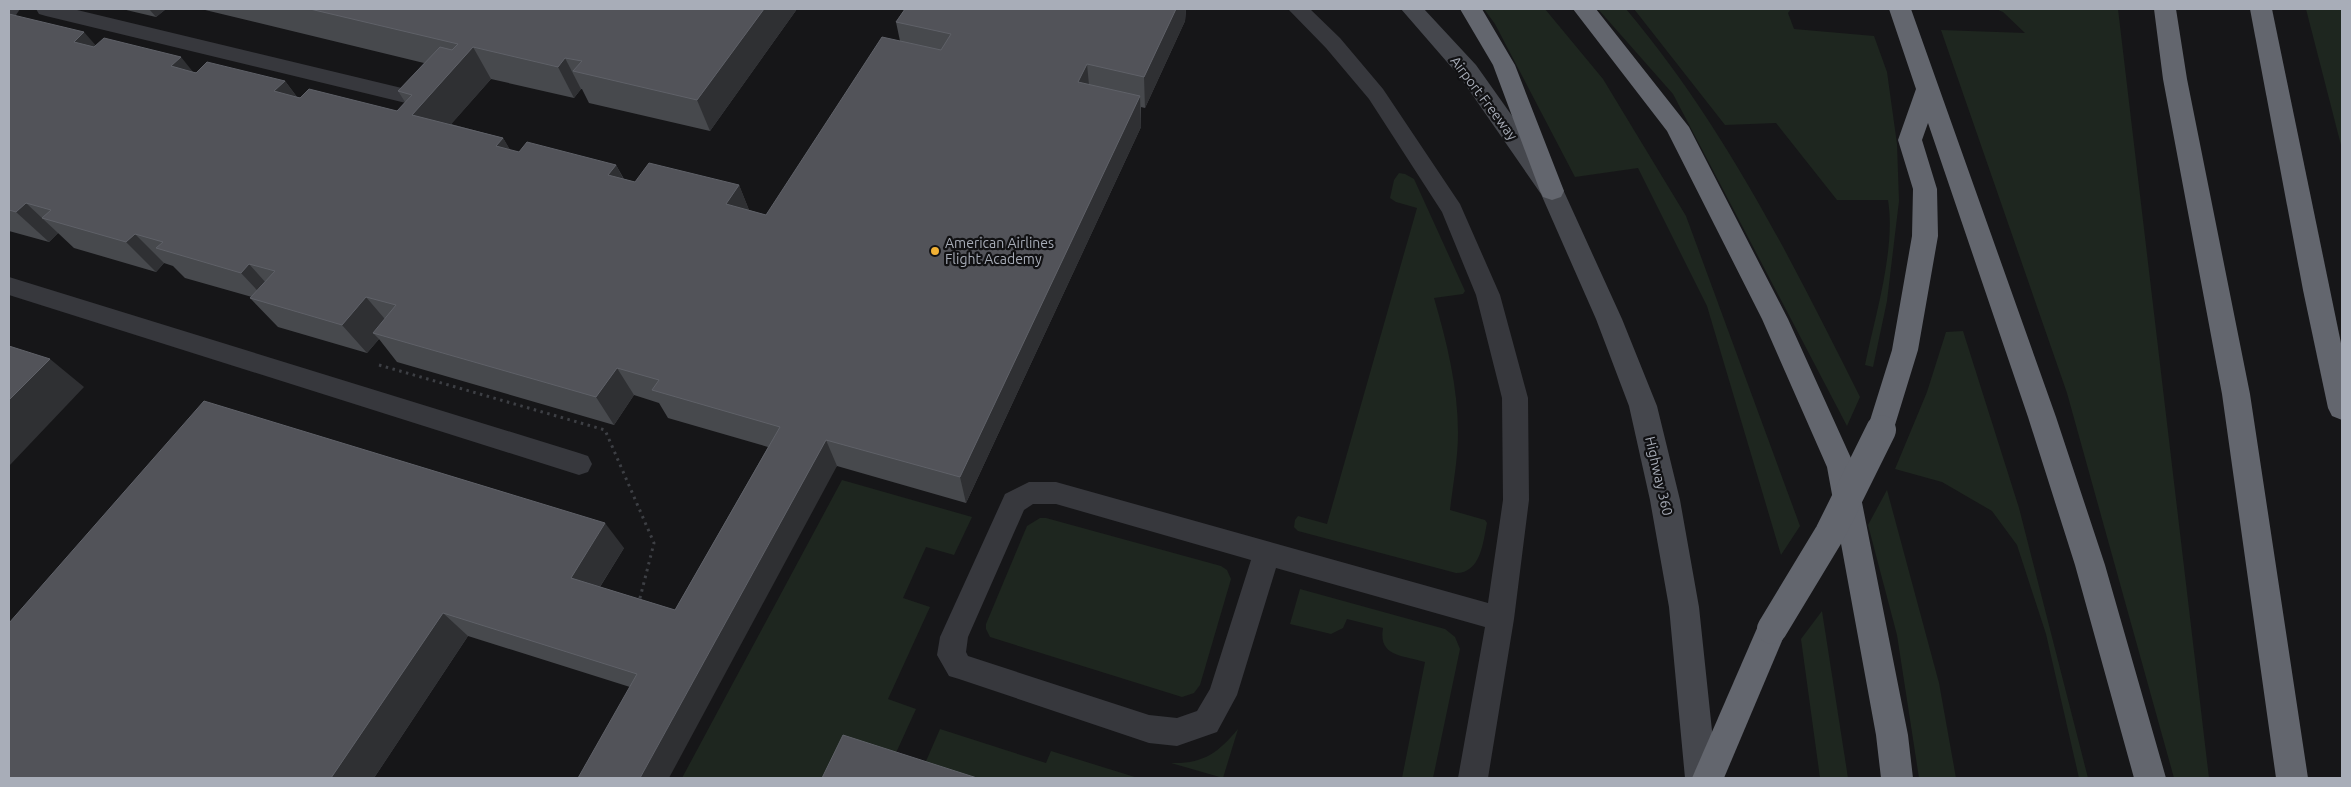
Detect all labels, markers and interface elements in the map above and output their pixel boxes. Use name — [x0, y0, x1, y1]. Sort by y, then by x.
street label: Airport Freeway — [1447, 53, 1521, 143]
place label: American Airlines Flight Academy — [945, 235, 1054, 267]
marker: American Airlines Flight Academy — [929, 245, 941, 257]
street label: Highway 360 — [1642, 435, 1676, 517]

